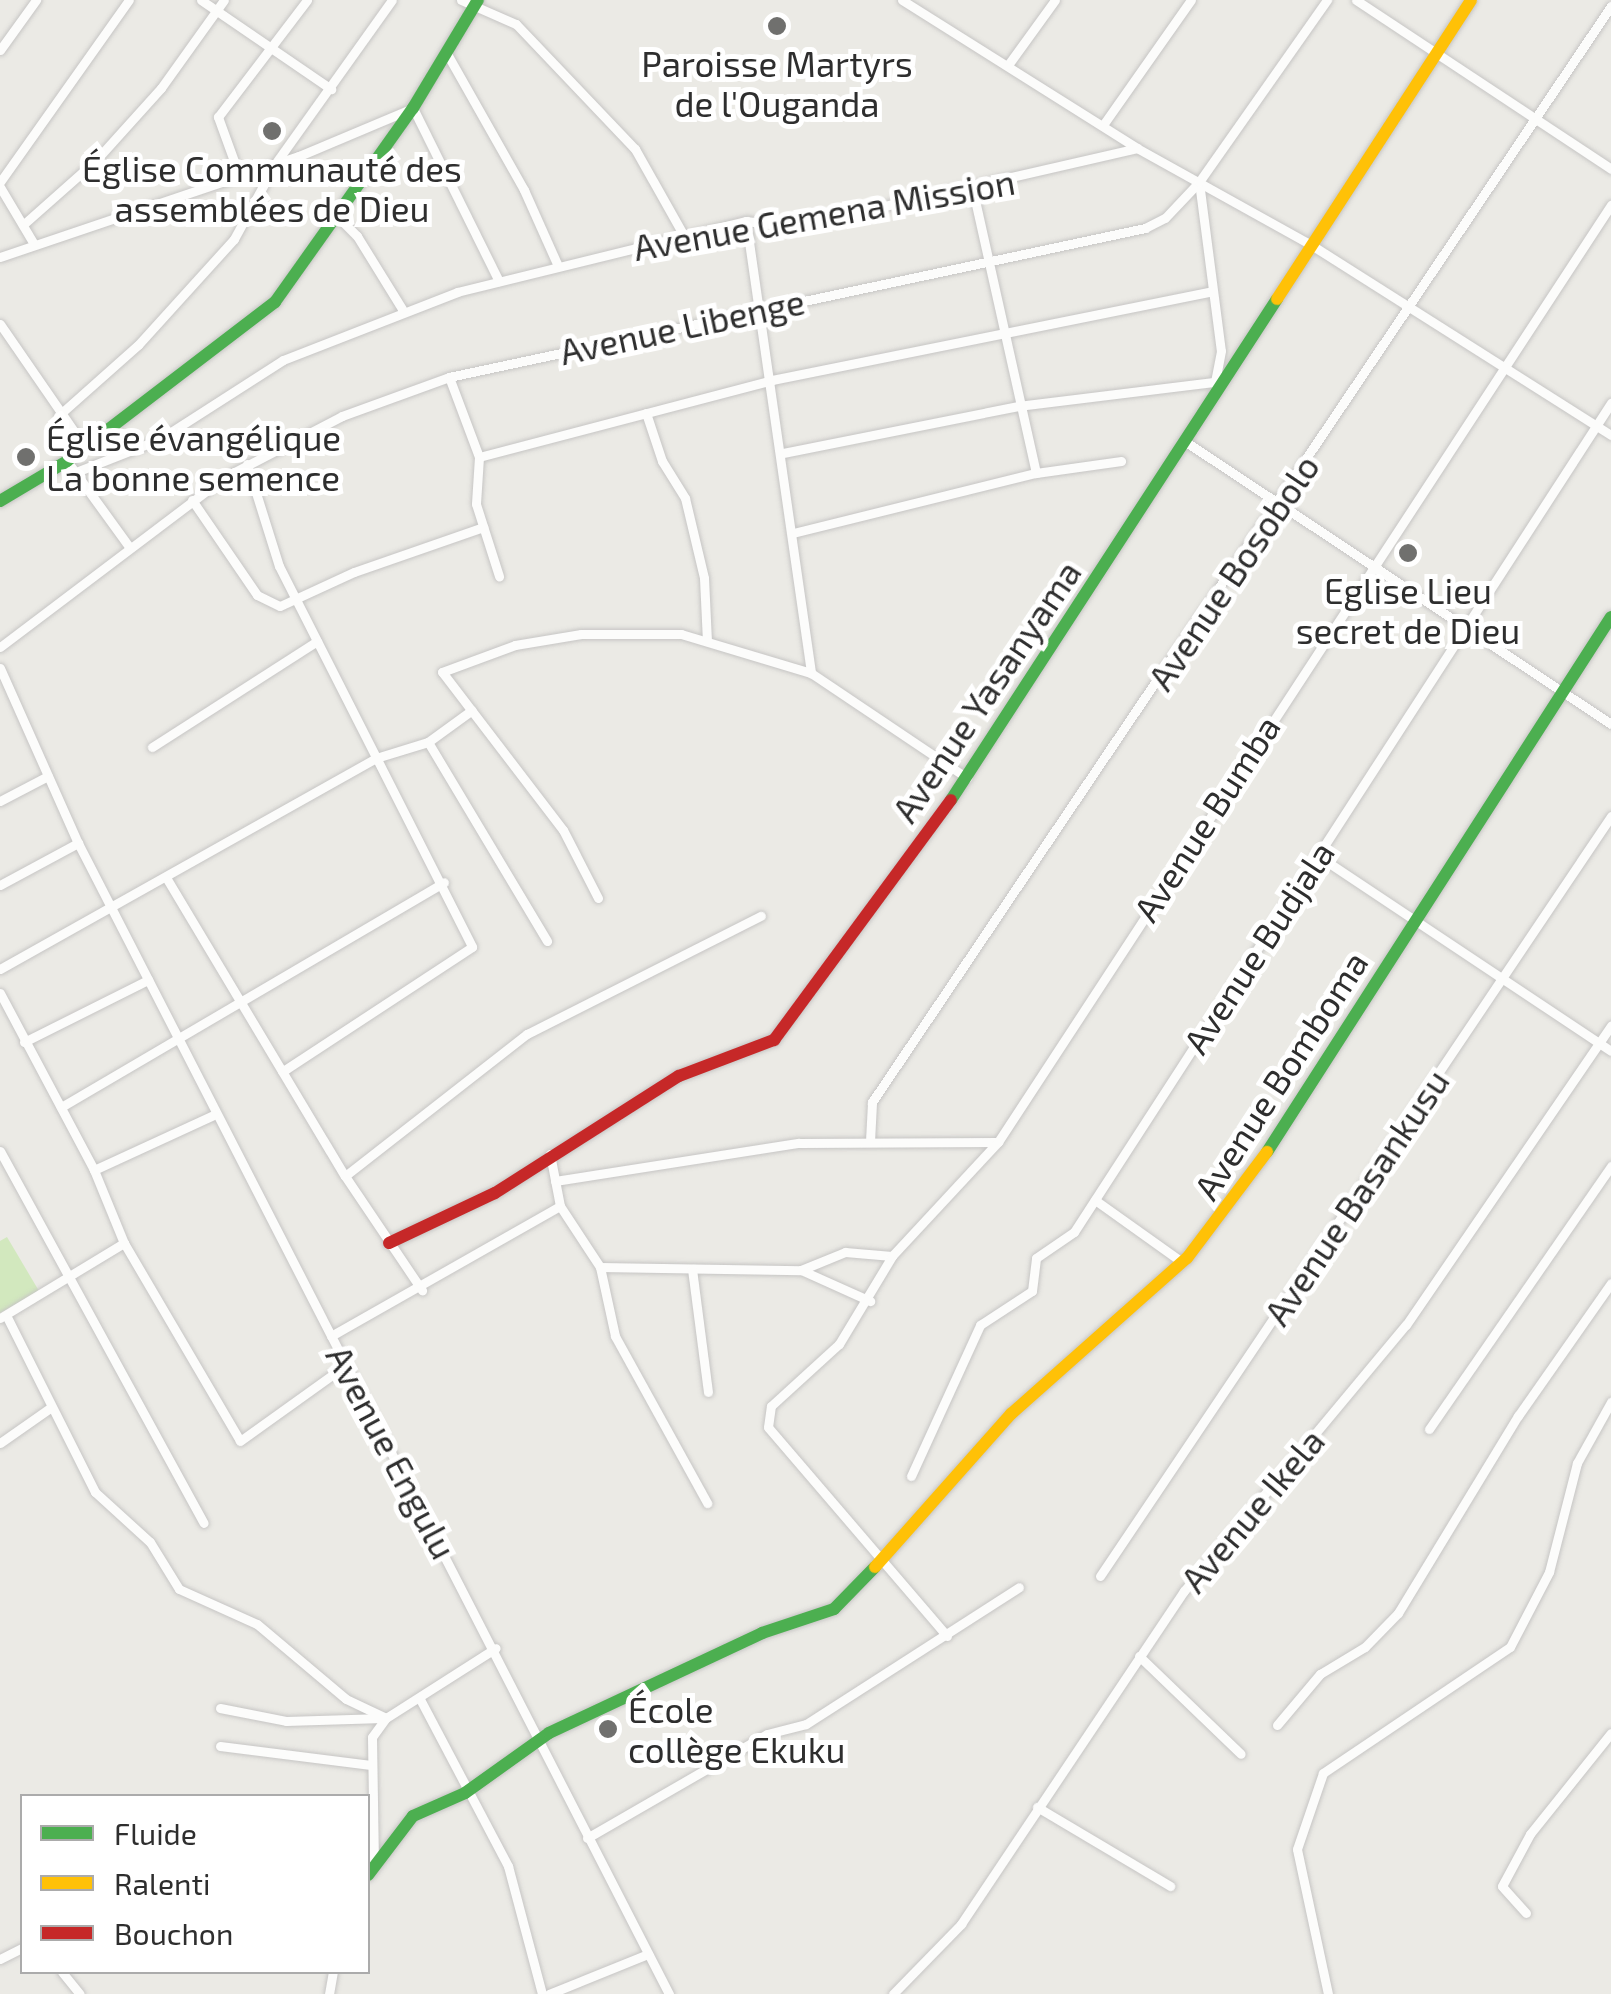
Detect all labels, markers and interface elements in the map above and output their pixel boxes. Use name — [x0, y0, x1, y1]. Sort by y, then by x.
marker: Paroisse Martyrs de l'Ouganda — [766, 15, 788, 37]
place label: Paroisse Martyrs de l'Ouganda — [641, 42, 913, 124]
marker: Église Communauté des assemblées de Dieu — [261, 120, 283, 142]
place label: Église Communauté des assemblées de Dieu — [82, 147, 462, 229]
street label: Avenue Gemena Mission — [630, 160, 1018, 268]
street label: Avenue Libenge — [556, 280, 808, 372]
place label: Église évangélique La bonne semence — [46, 416, 341, 498]
marker: Église évangélique La bonne semence — [15, 446, 37, 468]
street label: Avenue Bosobolo — [1139, 446, 1327, 698]
marker: Eglise Lieu secret de Dieu — [1397, 542, 1419, 564]
street label: Avenue Yasanyama — [883, 552, 1089, 830]
place label: Eglise Lieu secret de Dieu — [1296, 569, 1520, 651]
street label: Avenue Bumba — [1124, 707, 1288, 929]
street label: Avenue Budjala — [1174, 833, 1342, 1061]
street label: Avenue Bomboma — [1184, 943, 1376, 1207]
street label: Avenue Basankusu — [1255, 1061, 1457, 1333]
street label: Avenue Engulu — [318, 1338, 466, 1566]
street label: Avenue Ikela — [1172, 1420, 1332, 1600]
place label: École collège Ekuku — [628, 1688, 845, 1770]
marker: École collège Ekuku — [597, 1718, 619, 1740]
legend — [20, 1794, 370, 1974]
text: Fluide — [114, 1815, 197, 1851]
text: Ralenti — [114, 1865, 210, 1901]
text: Bouchon — [114, 1915, 233, 1951]

